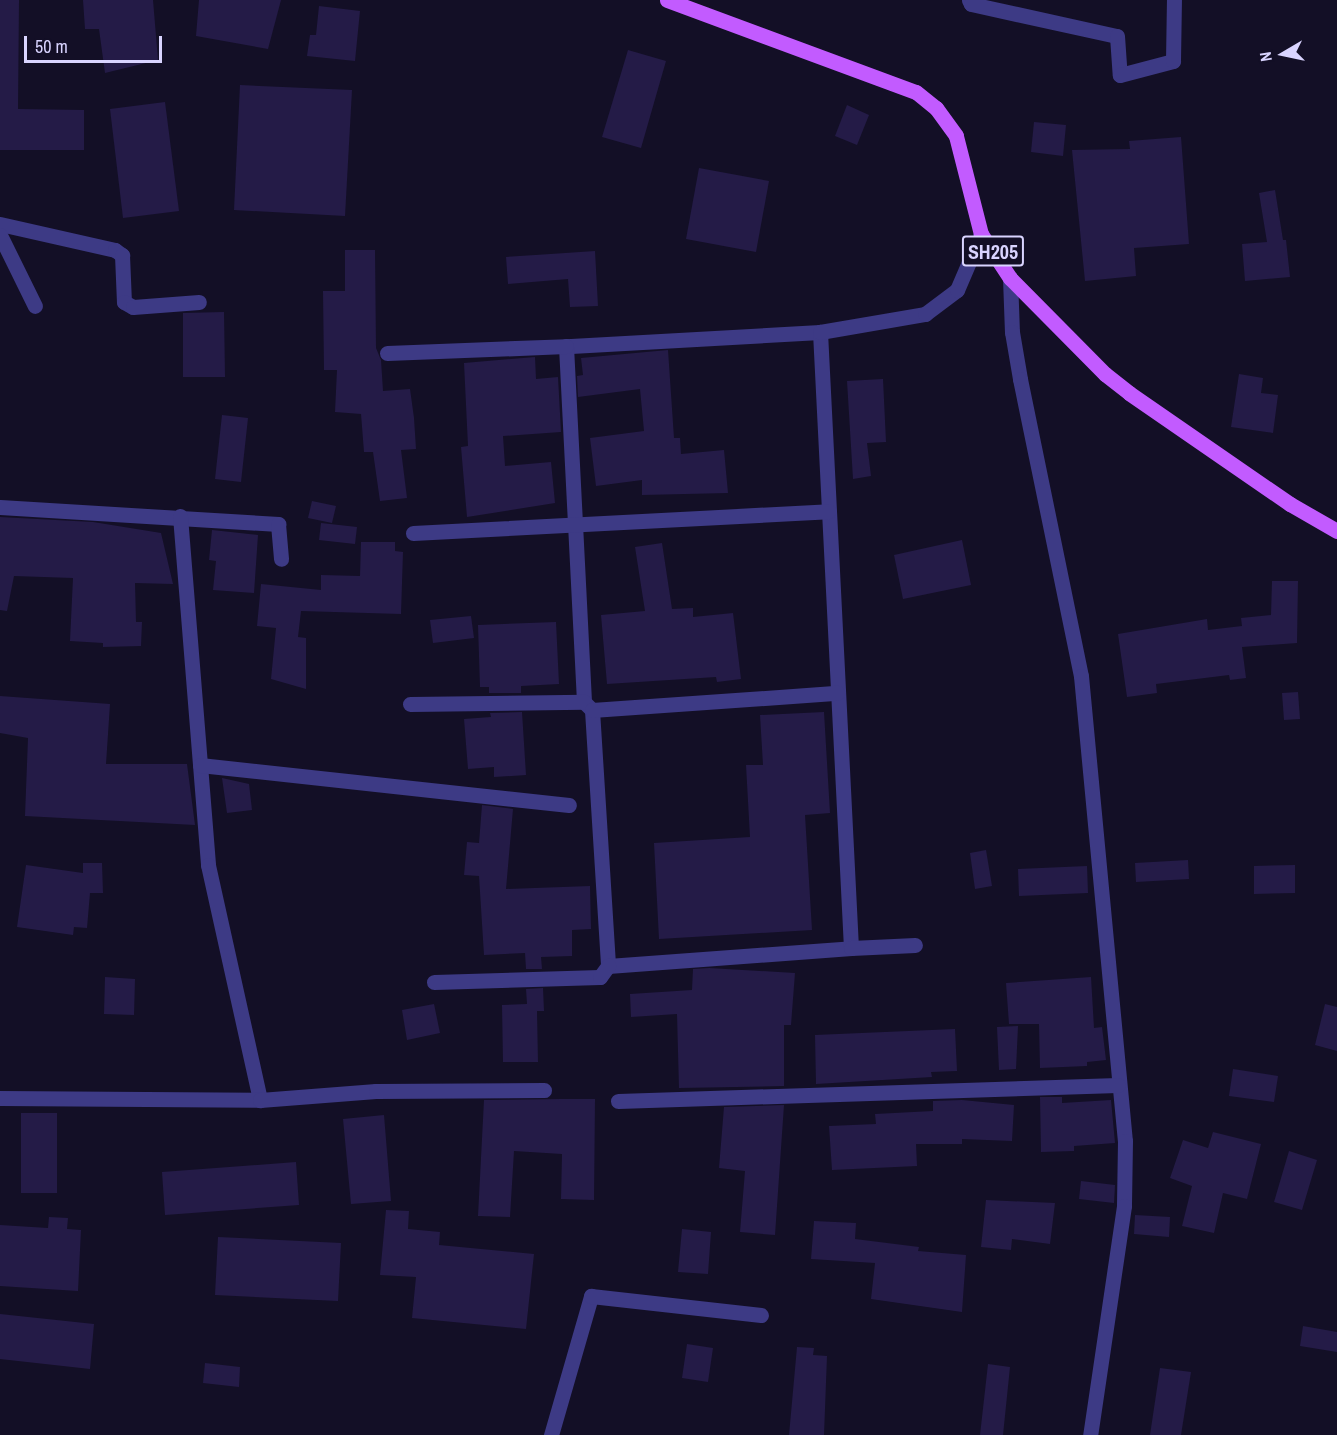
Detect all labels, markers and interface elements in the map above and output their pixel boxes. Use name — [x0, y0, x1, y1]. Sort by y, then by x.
scale bar — [27, 24, 165, 62]
north arrow — [1253, 24, 1313, 84]
text: 50 m — [35, 34, 68, 59]
text: N — [1254, 50, 1277, 63]
road number: SH205 — [962, 234, 1024, 268]

